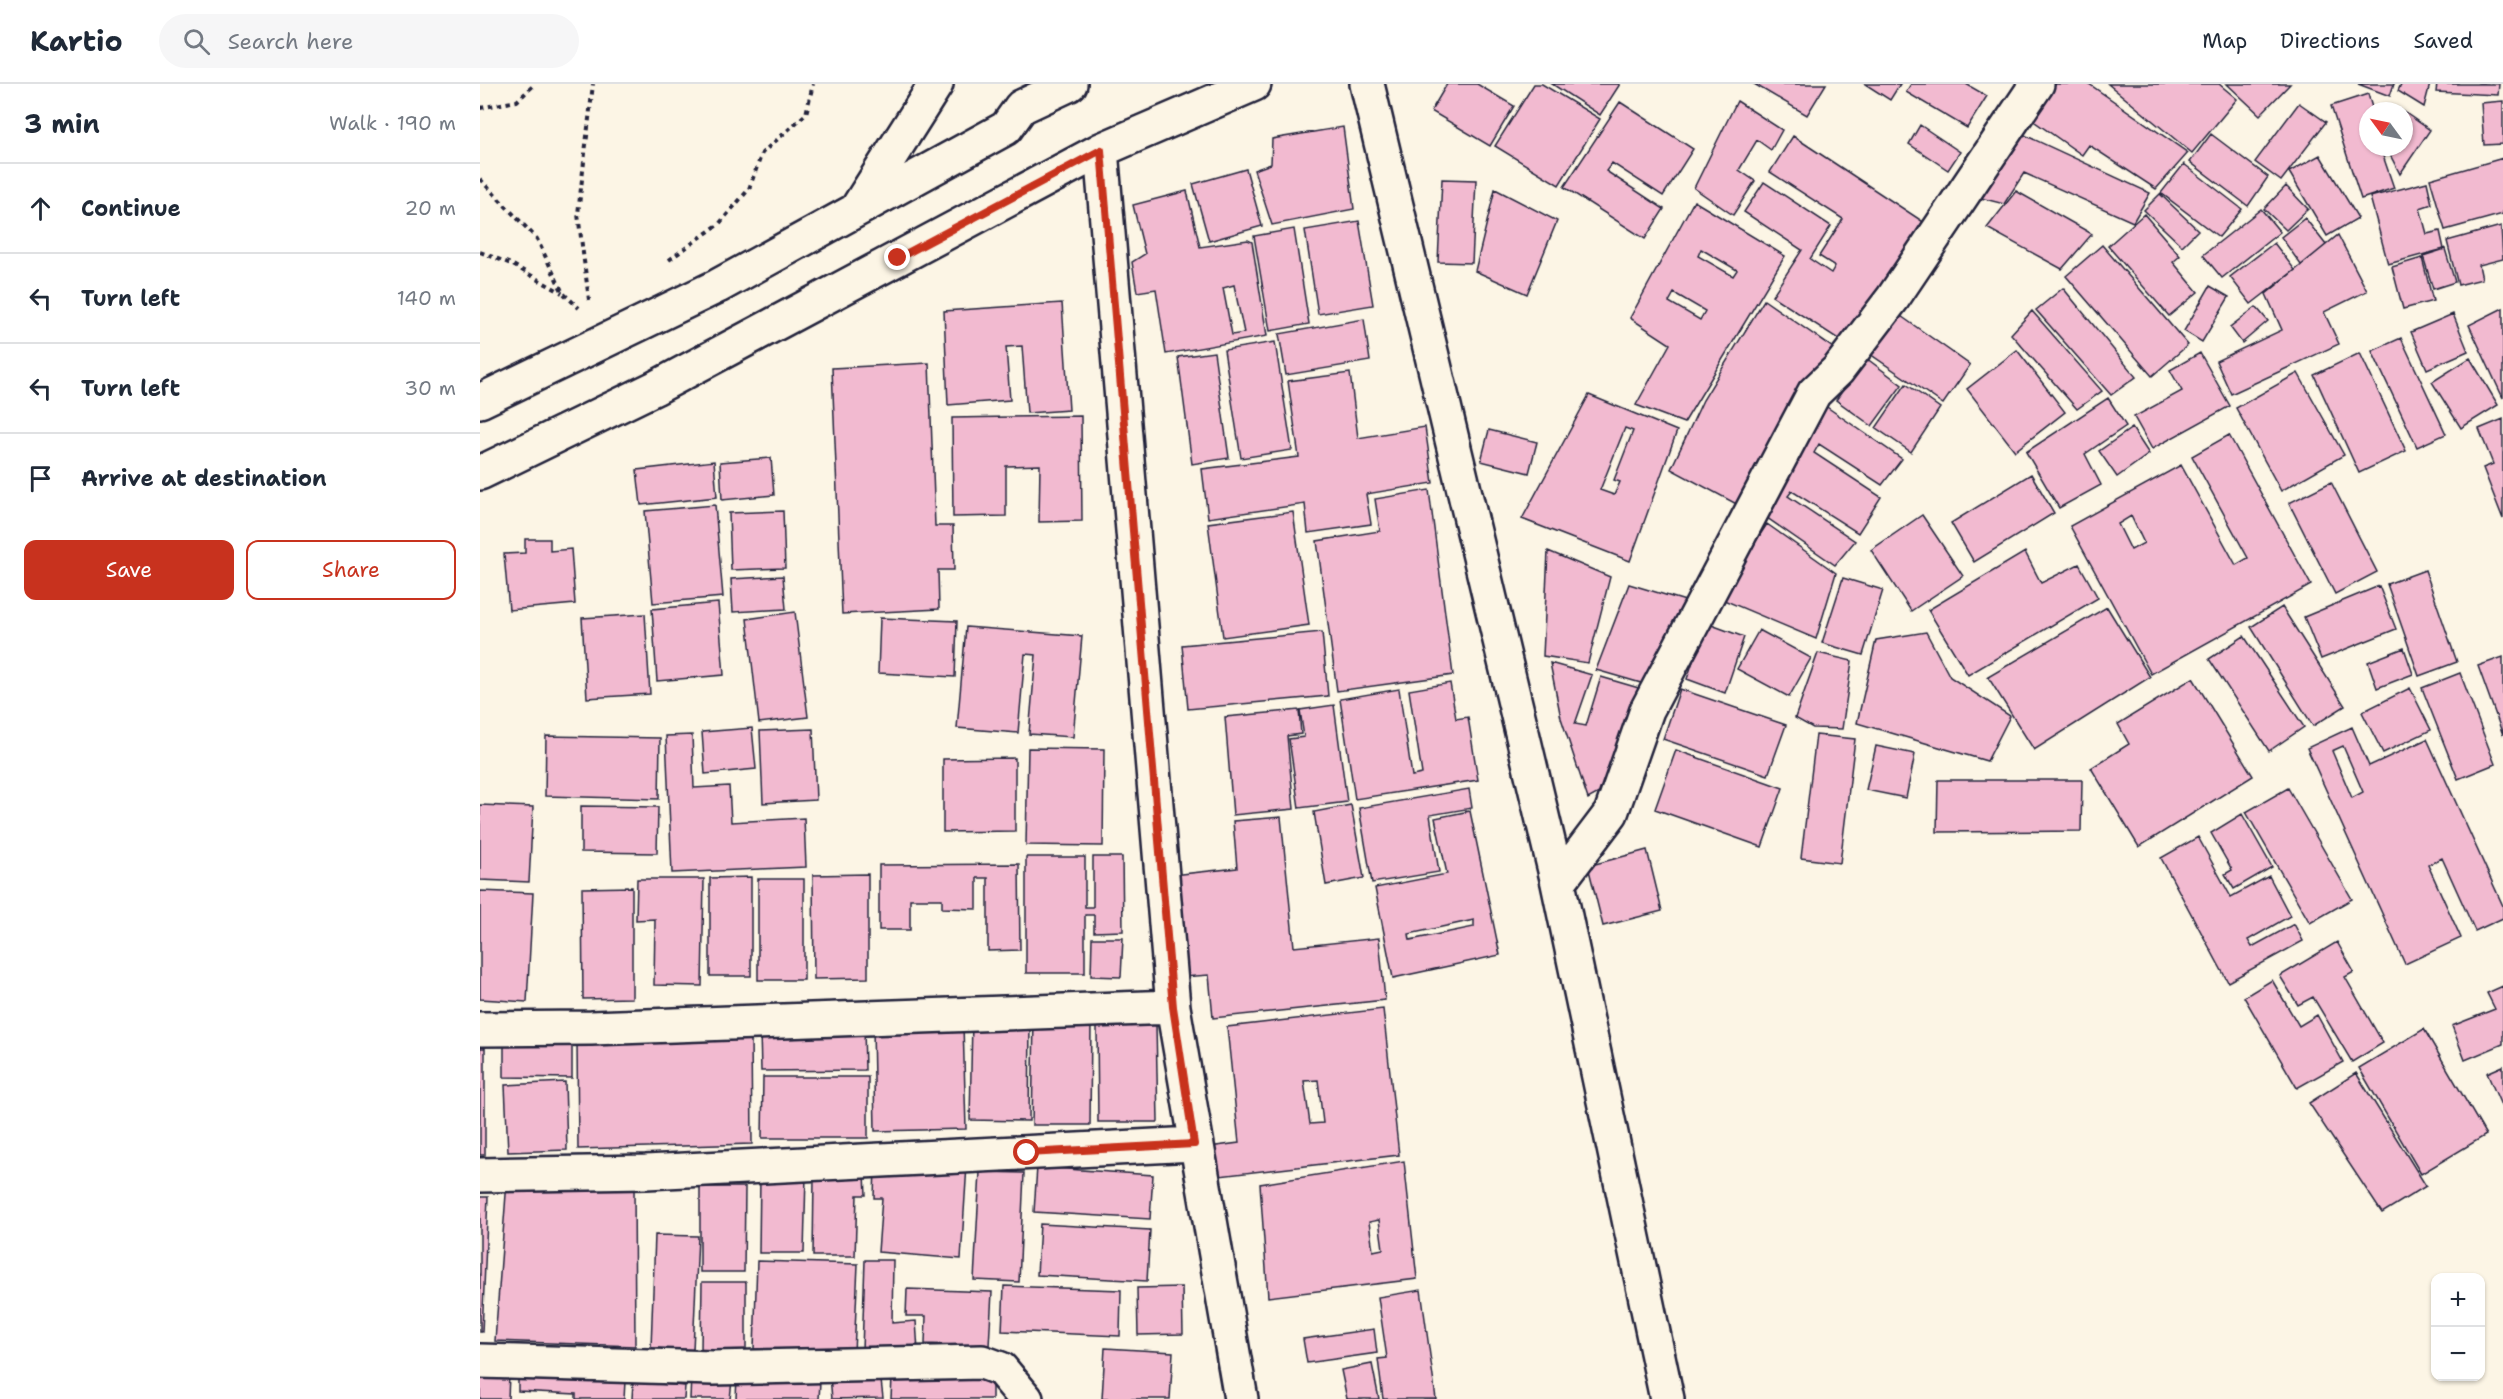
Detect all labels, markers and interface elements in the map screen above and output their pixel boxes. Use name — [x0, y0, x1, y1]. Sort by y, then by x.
search box — [159, 14, 579, 68]
text: Kartio — [30, 22, 123, 60]
icon: search — [180, 25, 213, 58]
text: Search here — [228, 27, 353, 56]
text: Map — [2202, 27, 2247, 55]
text: Directions — [2280, 27, 2380, 55]
text: Saved — [2413, 27, 2473, 55]
north arrow — [2359, 102, 2413, 156]
text: 3 min — [24, 106, 100, 141]
text: Walk · 190 m — [329, 110, 456, 136]
icon: ahead — [24, 192, 57, 225]
text: Continue — [81, 194, 181, 223]
text: 20 m — [405, 195, 456, 221]
route end — [884, 244, 910, 270]
icon: left — [24, 282, 57, 315]
text: Turn left — [81, 284, 180, 313]
text: 140 m — [397, 285, 456, 311]
icon: left — [24, 372, 57, 405]
text: Turn left — [81, 374, 180, 403]
text: 30 m — [404, 375, 456, 401]
icon: arrive — [24, 462, 57, 495]
text: Arrive at destination — [81, 464, 327, 493]
button: Save — [24, 540, 234, 600]
button: Share — [246, 540, 456, 600]
route start — [1013, 1139, 1039, 1165]
map controls — [2431, 1273, 2485, 1381]
button: + — [2431, 1273, 2485, 1327]
button: − — [2431, 1327, 2485, 1381]

